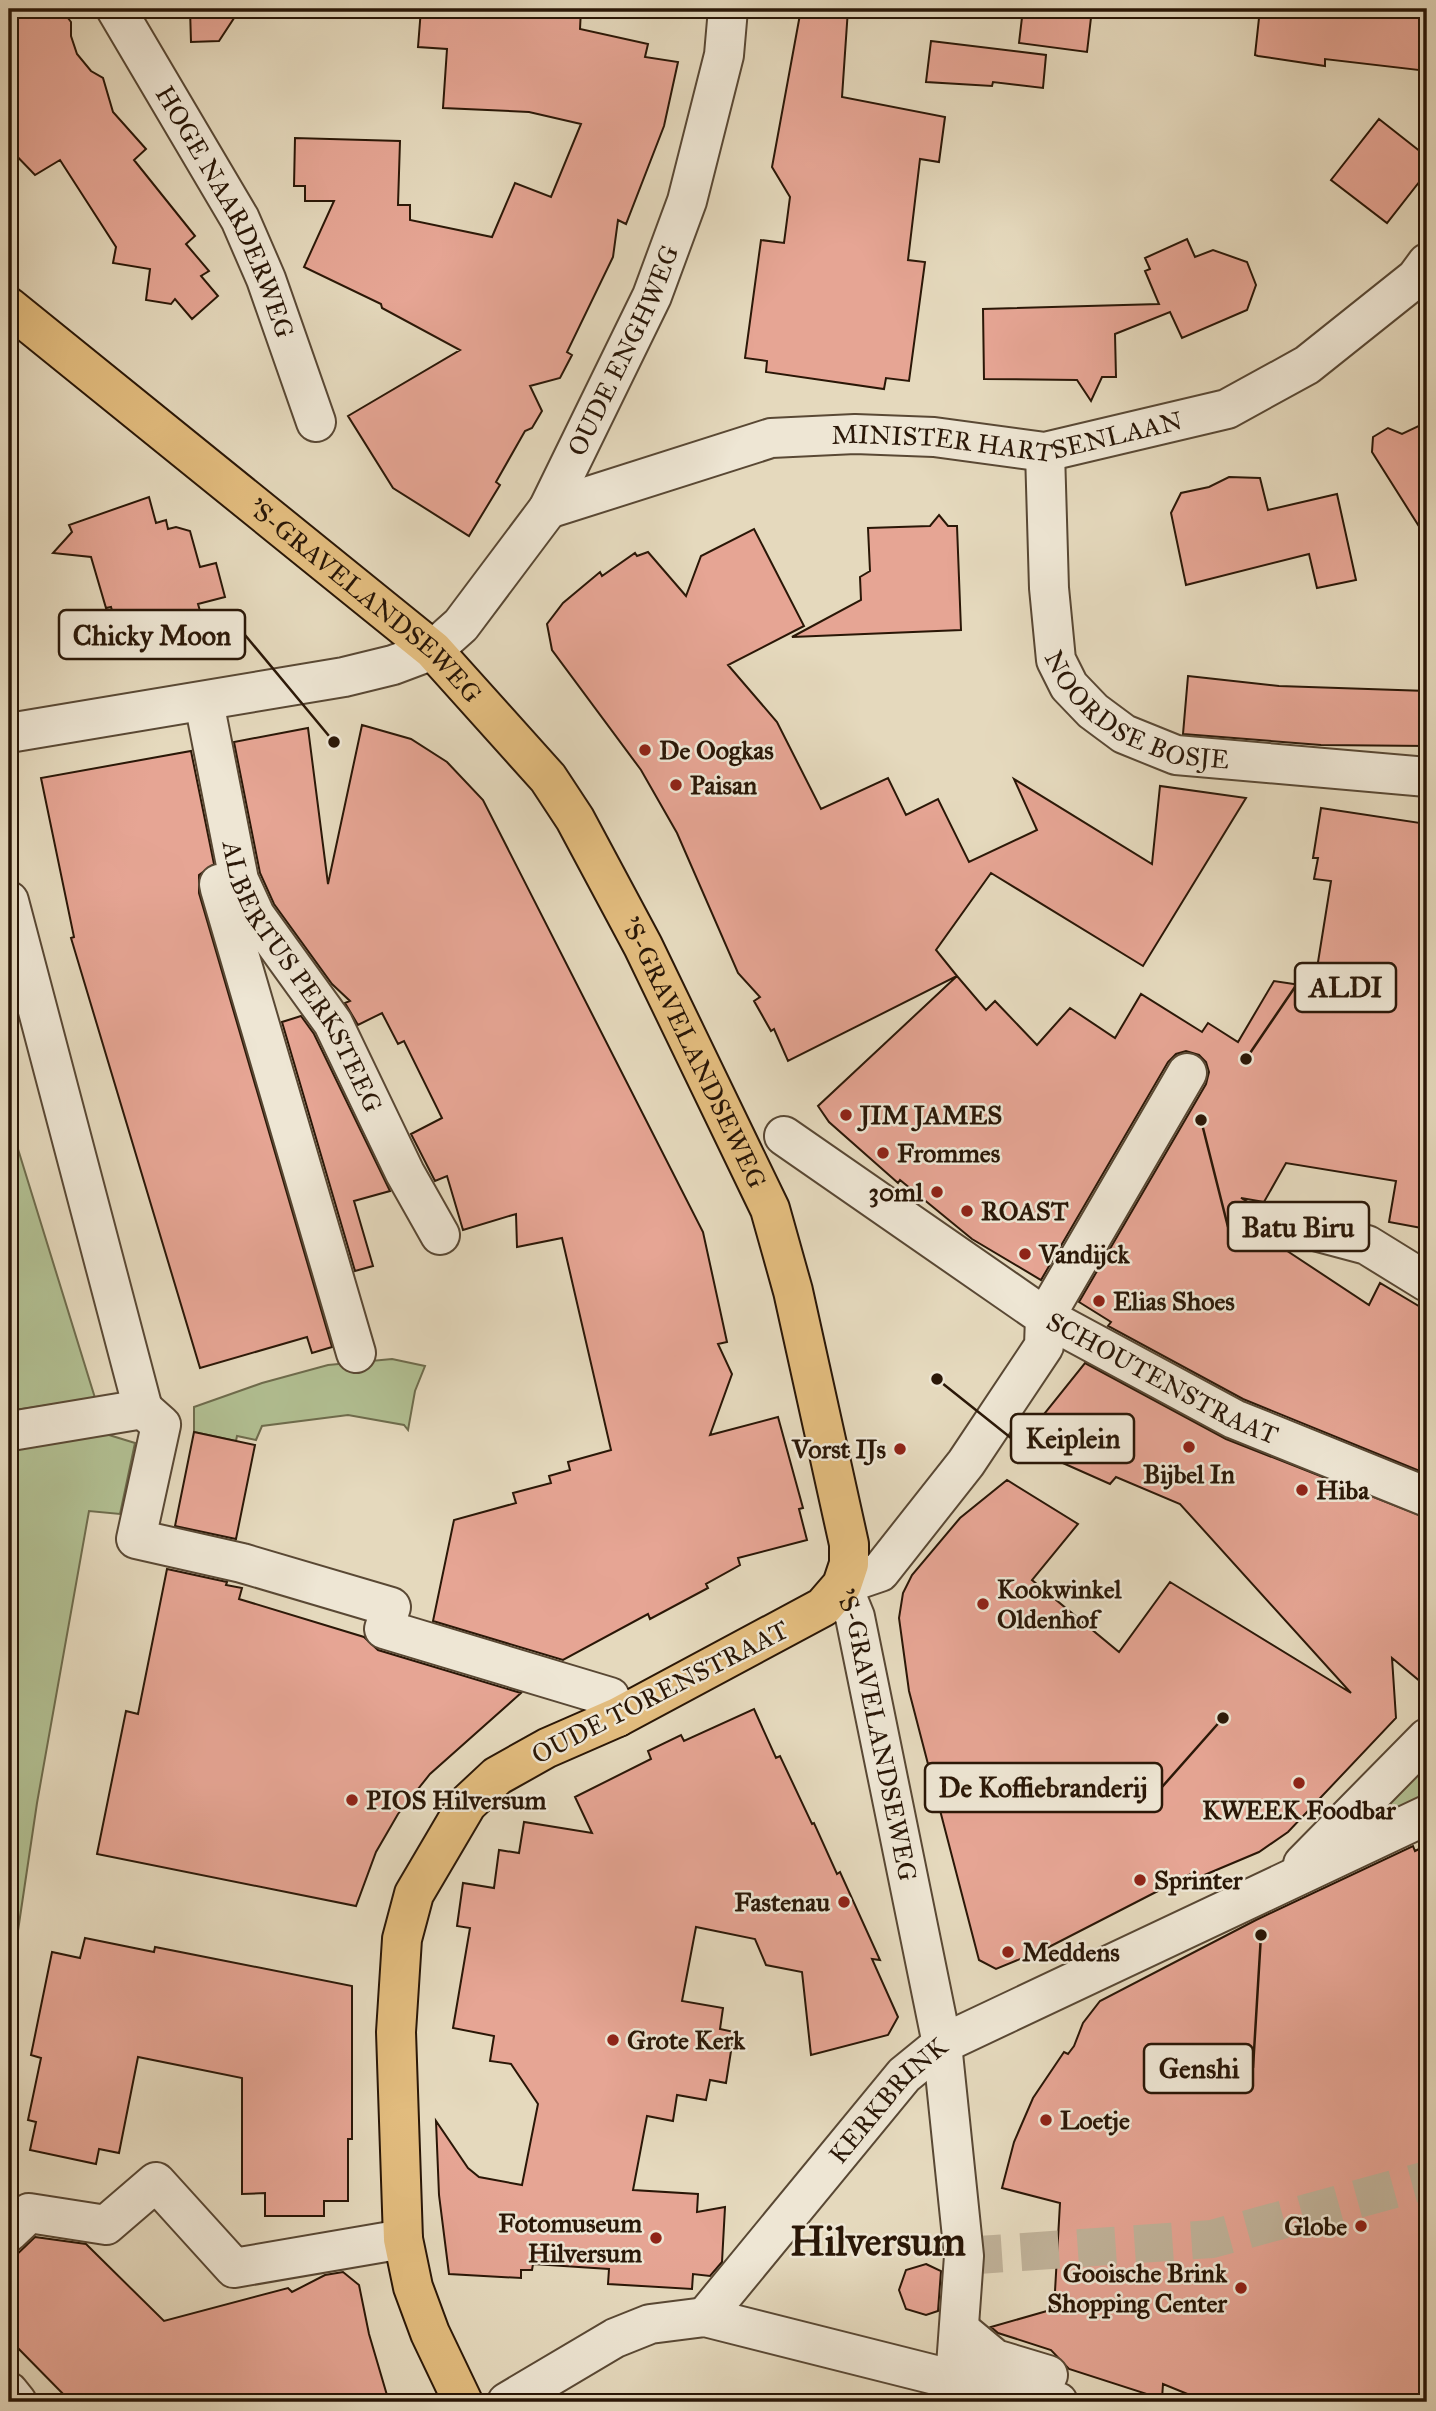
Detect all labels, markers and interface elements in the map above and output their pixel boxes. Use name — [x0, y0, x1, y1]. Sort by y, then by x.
street label: HOGE NAARDERWEG — [149, 80, 301, 342]
street label: OUDE ENGHWEG — [560, 241, 685, 461]
street label: MINISTER HARTSENLAAN — [831, 404, 1185, 469]
street label: 'S-GRAVELANDSEWEG — [243, 492, 489, 709]
callout: Chicky Moon — [59, 610, 245, 659]
text: Chicky Moon — [73, 618, 231, 653]
street label: NOORDSE BOSJE — [1038, 645, 1231, 776]
place label: De Oogkas — [659, 734, 774, 767]
marker: De Oogkas — [637, 742, 653, 758]
place label: Paisan — [690, 769, 757, 801]
marker: Paisan — [668, 777, 684, 793]
street label: ALBERTUS PERKSTEEG — [215, 837, 389, 1117]
street label: 'S-GRAVELANDSEWEG — [615, 912, 774, 1193]
callout: ALDI — [1295, 963, 1396, 1012]
text: ALDI — [1307, 970, 1383, 1005]
place label: JIM JAMES — [857, 1099, 1002, 1132]
marker: JIM JAMES — [838, 1107, 854, 1123]
place label: Frommes — [897, 1137, 1001, 1169]
marker: Frommes — [875, 1145, 891, 1161]
place label: 30ml — [869, 1176, 924, 1208]
marker: 30ml — [929, 1184, 945, 1200]
place label: ROAST — [981, 1195, 1069, 1227]
callout: Batu Biru — [1228, 1202, 1369, 1251]
marker: ROAST — [959, 1203, 975, 1219]
text: Batu Biru — [1242, 1210, 1355, 1245]
place label: Vandijck — [1038, 1238, 1131, 1270]
marker: Vandijck — [1017, 1246, 1033, 1262]
place label: Elias Shoes — [1113, 1285, 1235, 1317]
marker: Elias Shoes — [1091, 1293, 1107, 1309]
street label: SCHOUTENSTRAAT — [1041, 1305, 1283, 1451]
callout: Keiplein — [1011, 1414, 1134, 1463]
text: Keiplein — [1026, 1421, 1120, 1456]
place label: Vorst IJs — [791, 1433, 887, 1466]
marker: Bijbel In — [1181, 1439, 1197, 1455]
marker: Vorst IJs — [892, 1441, 908, 1457]
place label: Bijbel In — [1143, 1458, 1235, 1490]
place label: Hiba — [1316, 1474, 1370, 1506]
marker: Hiba — [1294, 1482, 1310, 1498]
place label: Kookwinkel Oldenhof — [997, 1573, 1123, 1635]
street label: 'S-GRAVELANDSEWEG — [829, 1585, 924, 1884]
marker: Kookwinkel Oldenhof — [975, 1596, 991, 1612]
street label: OUDE TORENSTRAAT — [526, 1613, 794, 1771]
callout: De Koffiebranderij — [925, 1763, 1162, 1812]
text: De Koffiebranderij — [938, 1770, 1148, 1805]
marker: KWEEK Foodbar — [1291, 1775, 1307, 1791]
place label: PIOS Hilversum — [366, 1784, 546, 1816]
marker: PIOS Hilversum — [344, 1792, 360, 1808]
place label: KWEEK Foodbar — [1202, 1794, 1397, 1826]
place label: Sprinter — [1154, 1864, 1244, 1896]
marker: Sprinter — [1132, 1872, 1148, 1888]
place label: Fastenau — [734, 1886, 830, 1918]
marker: Fastenau — [836, 1894, 852, 1910]
place label: Meddens — [1022, 1936, 1120, 1968]
marker: Meddens — [1000, 1944, 1016, 1960]
place label: Grote Kerk — [627, 2024, 746, 2056]
street label: KERKBRINK — [822, 2030, 954, 2170]
marker: Grote Kerk — [605, 2032, 621, 2048]
callout: Genshi — [1144, 2044, 1253, 2093]
text: Genshi — [1159, 2051, 1240, 2086]
place label: Loetje — [1060, 2104, 1130, 2136]
marker: Loetje — [1038, 2112, 1054, 2128]
place label: Fotomuseum Hilversum — [498, 2207, 642, 2269]
place label: Globe — [1284, 2210, 1347, 2242]
district label: Hilversum — [790, 2217, 966, 2266]
marker: Globe — [1353, 2218, 1369, 2234]
marker: Fotomuseum Hilversum — [648, 2230, 664, 2246]
place label: Gooische Brink Shopping Center — [1047, 2257, 1228, 2320]
marker: Gooische Brink Shopping Center — [1233, 2280, 1249, 2296]

